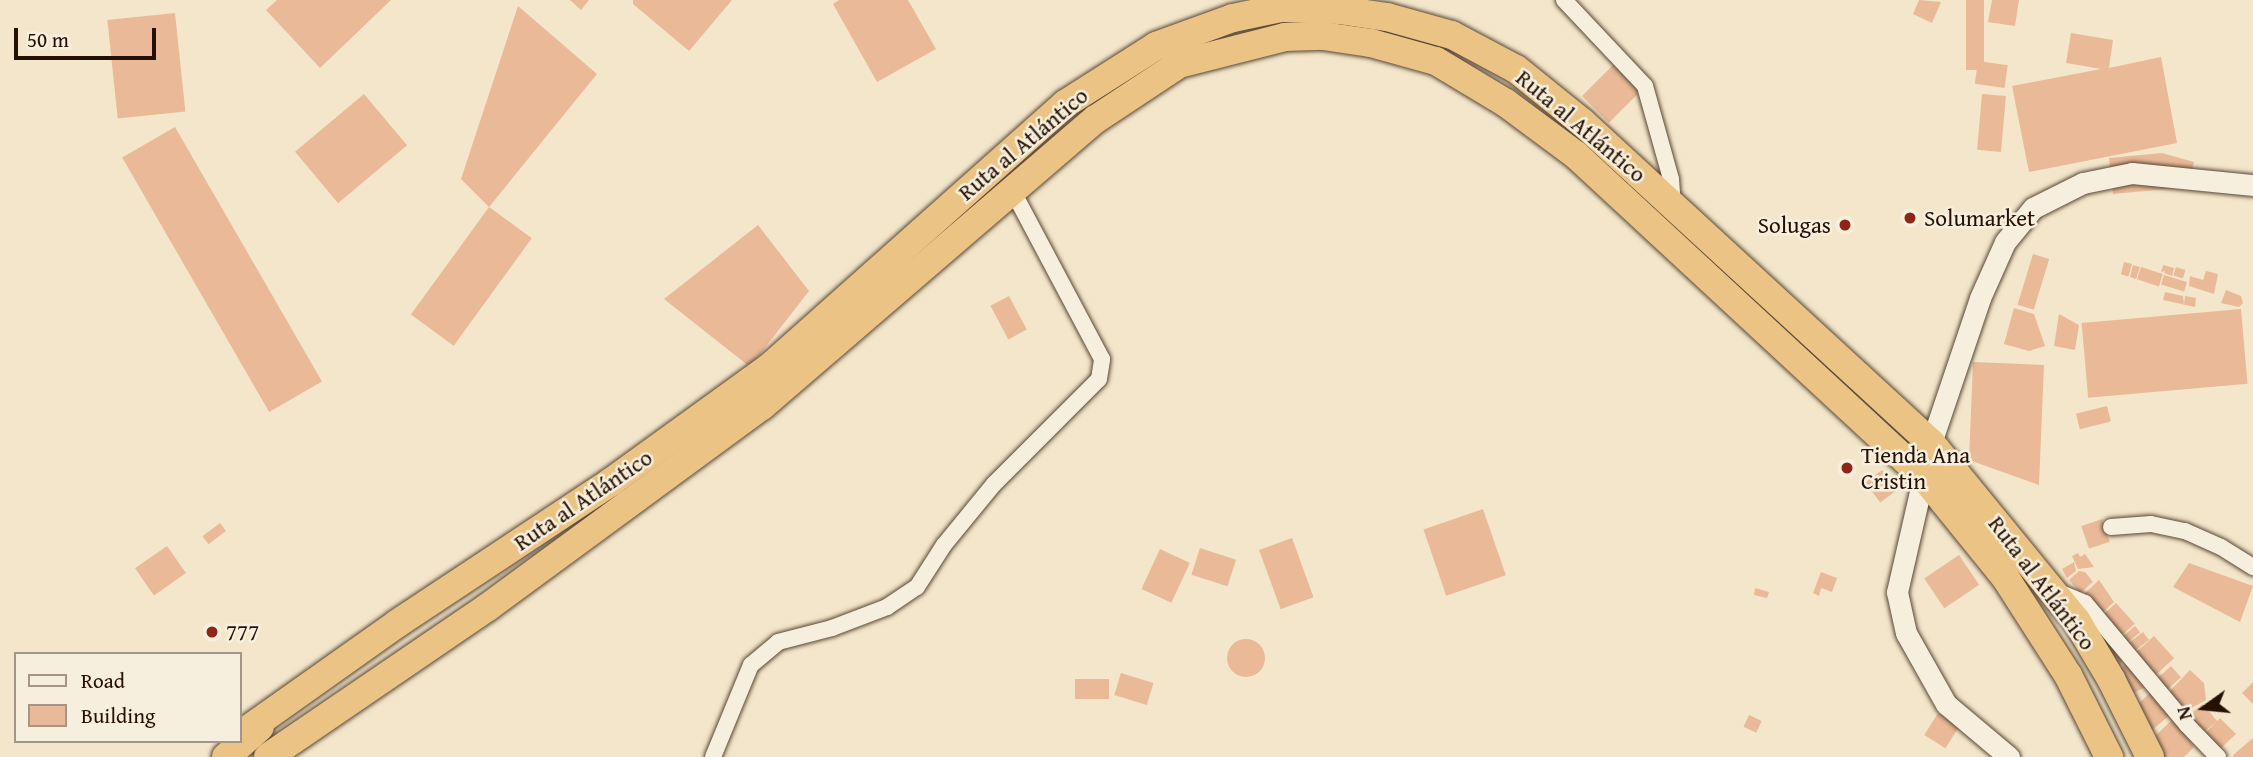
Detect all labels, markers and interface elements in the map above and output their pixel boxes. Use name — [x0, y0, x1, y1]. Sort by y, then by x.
scale bar — [18, 14, 159, 58]
text: 50 m — [27, 24, 69, 55]
street label: Ruta al Atlántico — [1510, 64, 1652, 188]
street label: Ruta al Atlántico — [952, 82, 1094, 206]
place label: Solumarket — [1924, 204, 2035, 232]
marker: Solumarket — [1902, 210, 1918, 226]
place label: Solugas — [1758, 211, 1831, 239]
marker: Solugas — [1837, 217, 1853, 233]
place label: Tienda Ana Cristin — [1861, 441, 1970, 495]
street label: Ruta al Atlántico — [509, 444, 657, 556]
marker: Tienda Ana Cristin — [1839, 460, 1855, 476]
street label: Ruta al Atlántico — [1983, 510, 2101, 656]
place label: 777 — [226, 618, 259, 646]
marker: 777 — [204, 624, 220, 640]
legend — [14, 652, 242, 743]
text: Road — [81, 665, 125, 696]
north arrow — [2169, 673, 2239, 743]
text: Building — [81, 700, 155, 731]
text: N — [2169, 704, 2199, 723]

